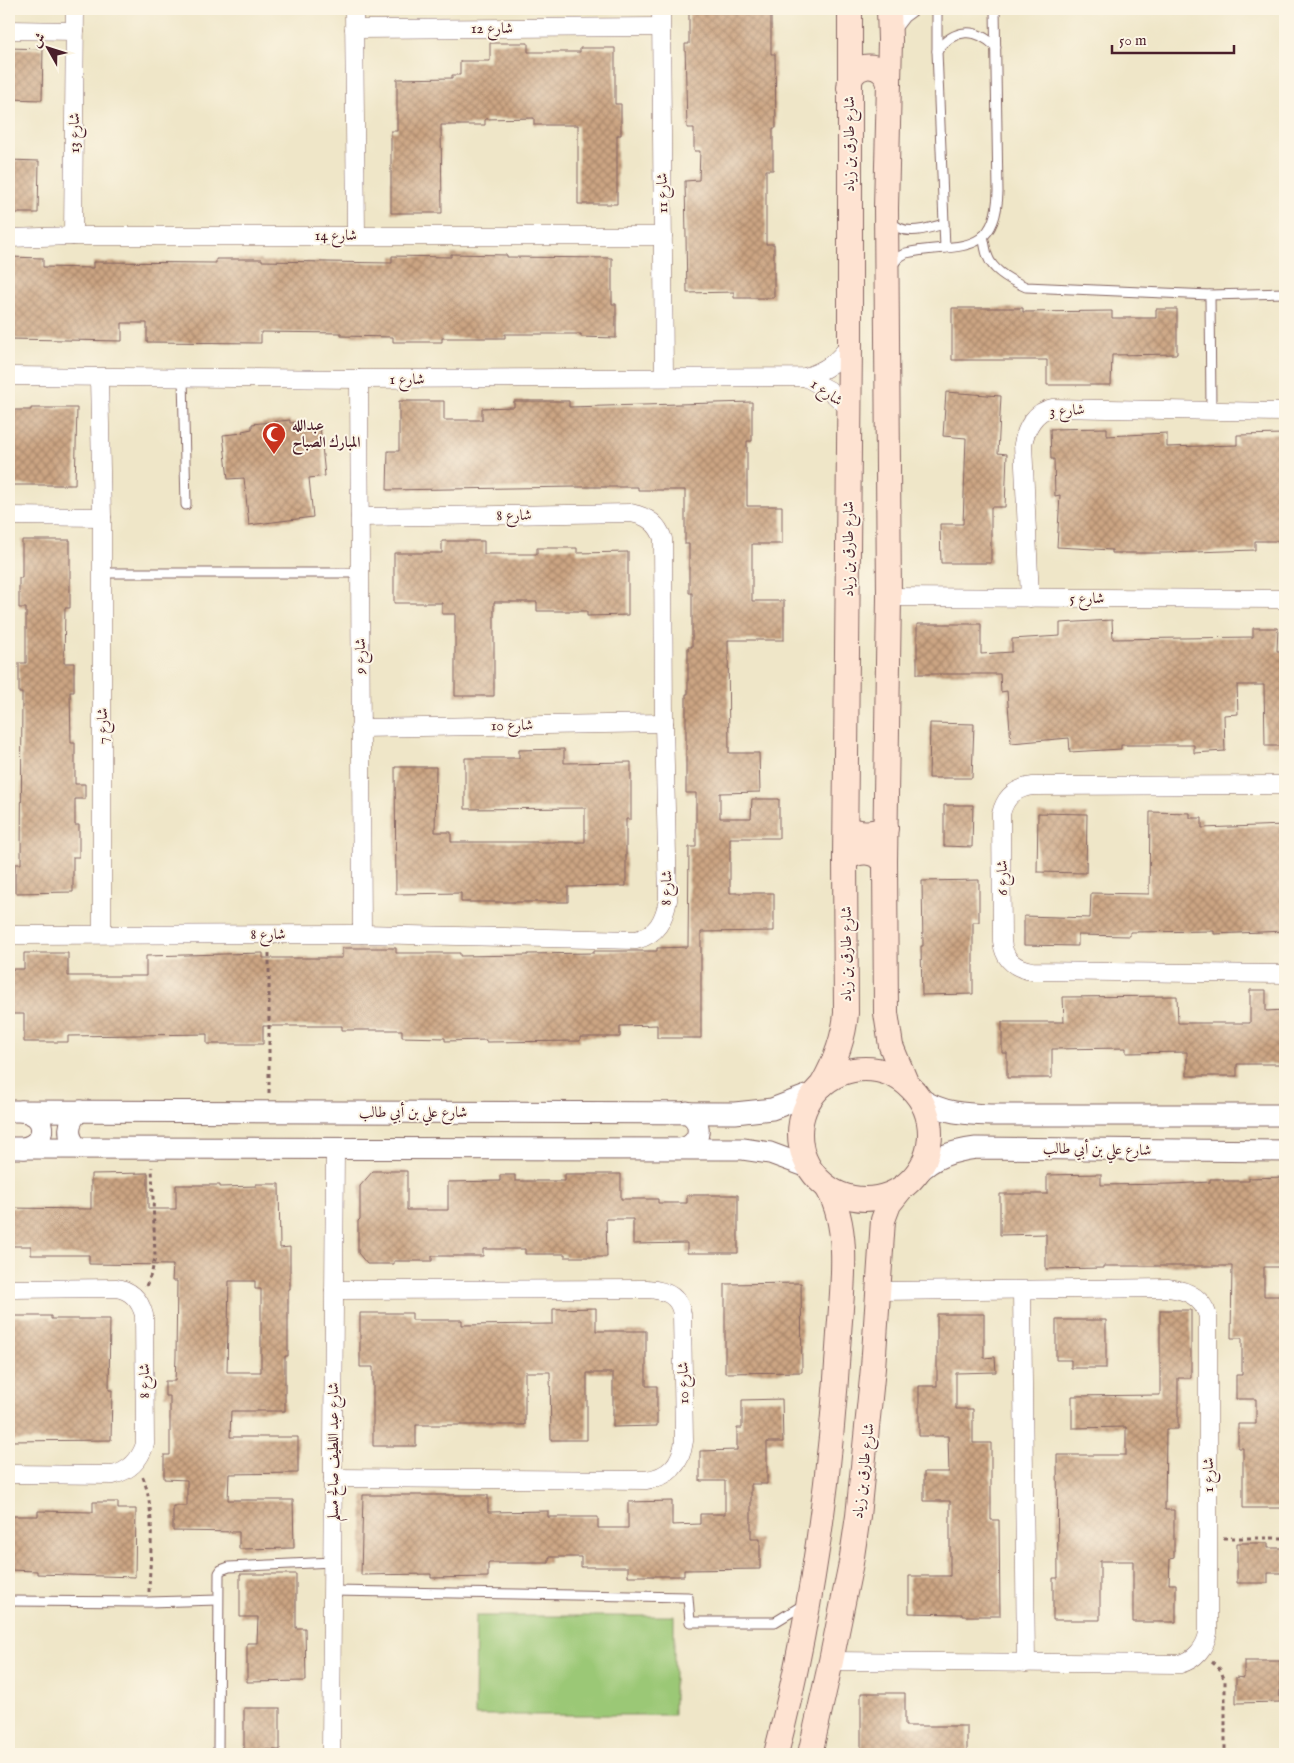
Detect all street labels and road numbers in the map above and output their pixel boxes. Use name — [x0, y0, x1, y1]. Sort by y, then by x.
street label: شارع 12 — [471, 19, 513, 41]
street label: شارع طارق بن زياد — [840, 96, 862, 192]
street label: شارع 13 — [65, 113, 87, 153]
street label: شارع 11 — [653, 173, 675, 213]
street label: شارع 14 — [315, 226, 357, 248]
street label: شارع 1 — [390, 370, 424, 392]
street label: شارع 1 — [805, 375, 846, 413]
street label: شارع 3 — [1049, 400, 1085, 424]
street label: شارع طارق بن زياد — [839, 501, 861, 597]
street label: شارع 8 — [496, 506, 532, 528]
street label: شارع 5 — [1070, 589, 1104, 611]
street label: شارع 9 — [351, 638, 373, 675]
street label: شارع 7 — [93, 708, 115, 744]
street label: شارع 10 — [491, 716, 533, 738]
street label: شارع 6 — [993, 860, 1015, 896]
street label: شارع 8 — [656, 870, 680, 906]
street label: شارع طارق بن زياد — [837, 906, 859, 1002]
street label: شارع 8 — [250, 925, 286, 947]
street label: شارع علي بن أبي طالب — [359, 1101, 467, 1126]
street label: شارع علي بن أبي طالب — [1043, 1137, 1151, 1164]
street label: شارع 10 — [674, 1362, 696, 1404]
street label: شارع 8 — [135, 1363, 157, 1399]
street label: شارع عبد اللطيف صالح مسلم — [324, 1383, 348, 1521]
street label: شارع طارق بن زياد — [848, 1422, 882, 1520]
street label: شارع 1 — [1199, 1458, 1221, 1492]

